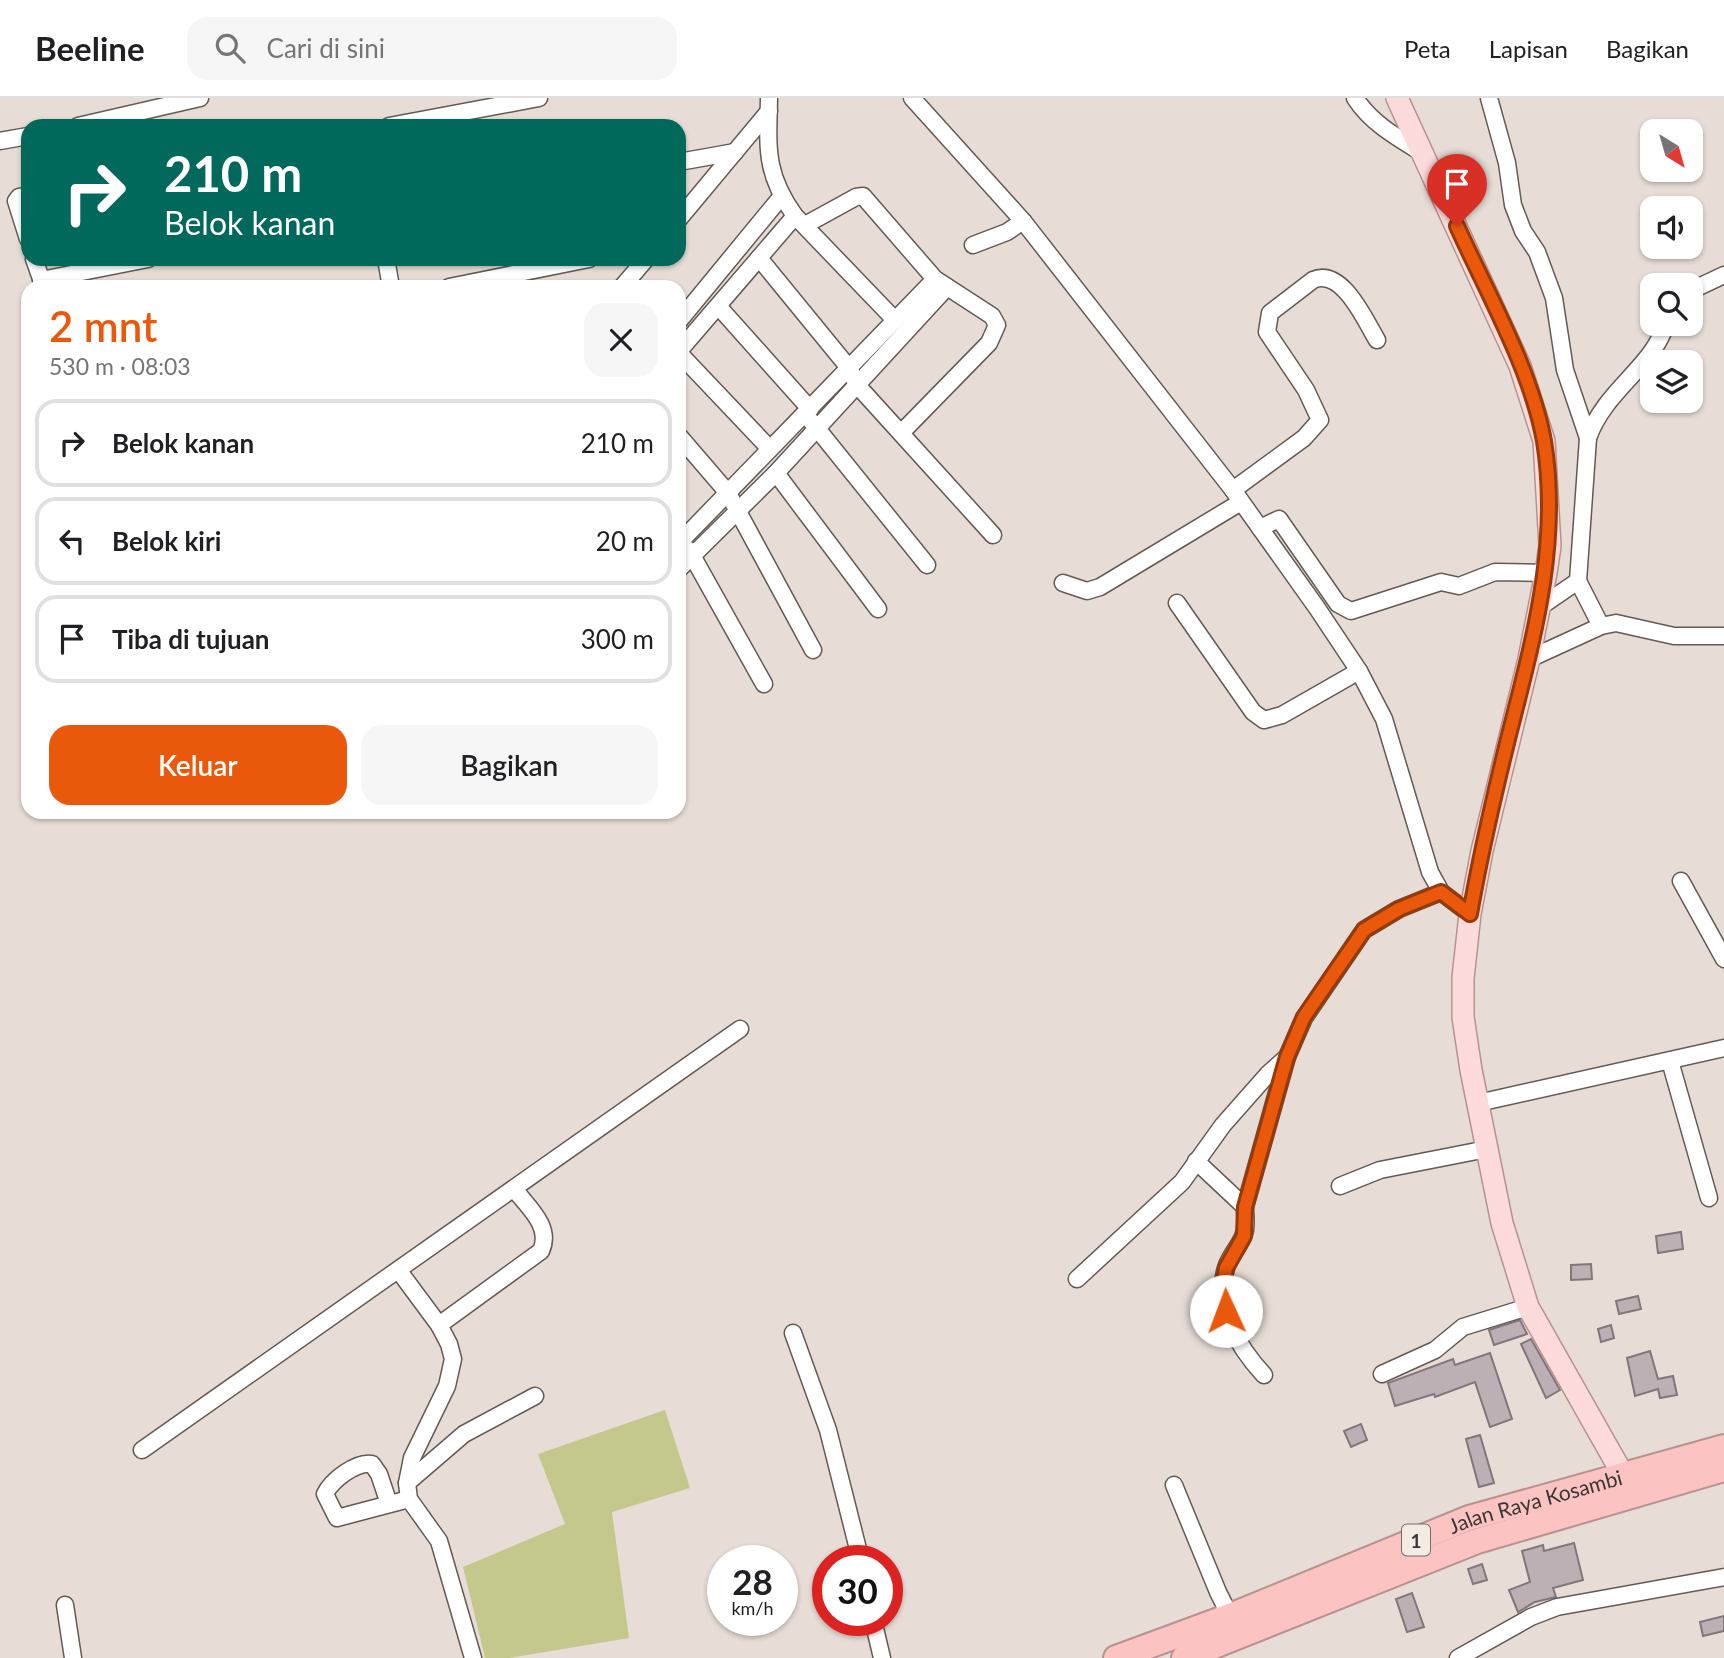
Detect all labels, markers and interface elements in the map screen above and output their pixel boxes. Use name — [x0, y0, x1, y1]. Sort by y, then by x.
search box — [187, 17, 677, 80]
text: Beeline — [35, 28, 145, 68]
icon: search — [211, 29, 249, 67]
text: Cari di sini — [267, 32, 385, 64]
text: Peta — [1404, 34, 1451, 63]
text: Lapisan — [1489, 34, 1568, 63]
text: Bagikan — [1606, 34, 1689, 63]
north arrow — [1640, 119, 1703, 182]
map controls — [1640, 119, 1703, 413]
text: 210 m — [164, 144, 302, 202]
icon: right — [49, 147, 140, 238]
pin — [1427, 154, 1487, 226]
icon: arrive — [1438, 165, 1476, 203]
button: sound — [1640, 196, 1703, 259]
text: Belok kanan — [164, 203, 335, 242]
button: search — [1640, 273, 1703, 336]
text: 2 mnt — [49, 301, 157, 351]
button: close — [584, 303, 658, 377]
button: layers — [1640, 350, 1703, 413]
text: 530 m · 08:03 — [49, 352, 191, 380]
icon: right — [53, 424, 91, 462]
text: Belok kanan — [112, 427, 254, 459]
text: 210 m — [581, 427, 654, 459]
icon: left — [53, 522, 91, 560]
text: Belok kiri — [112, 525, 221, 557]
text: 20 m — [596, 525, 654, 557]
icon: arrive — [53, 620, 91, 658]
text: Tiba di tujuan — [112, 623, 270, 655]
text: 300 m — [581, 623, 654, 655]
button: Keluar — [49, 725, 347, 805]
button: Bagikan — [361, 725, 658, 805]
position arrow — [1189, 1274, 1263, 1348]
street label: Jalan Raya Kosambi — [1444, 1464, 1625, 1538]
road number: 1 — [1402, 1524, 1430, 1556]
speed limit sign: 30 — [812, 1545, 903, 1636]
text: 28 — [732, 1560, 773, 1602]
text: km/h — [731, 1597, 774, 1619]

